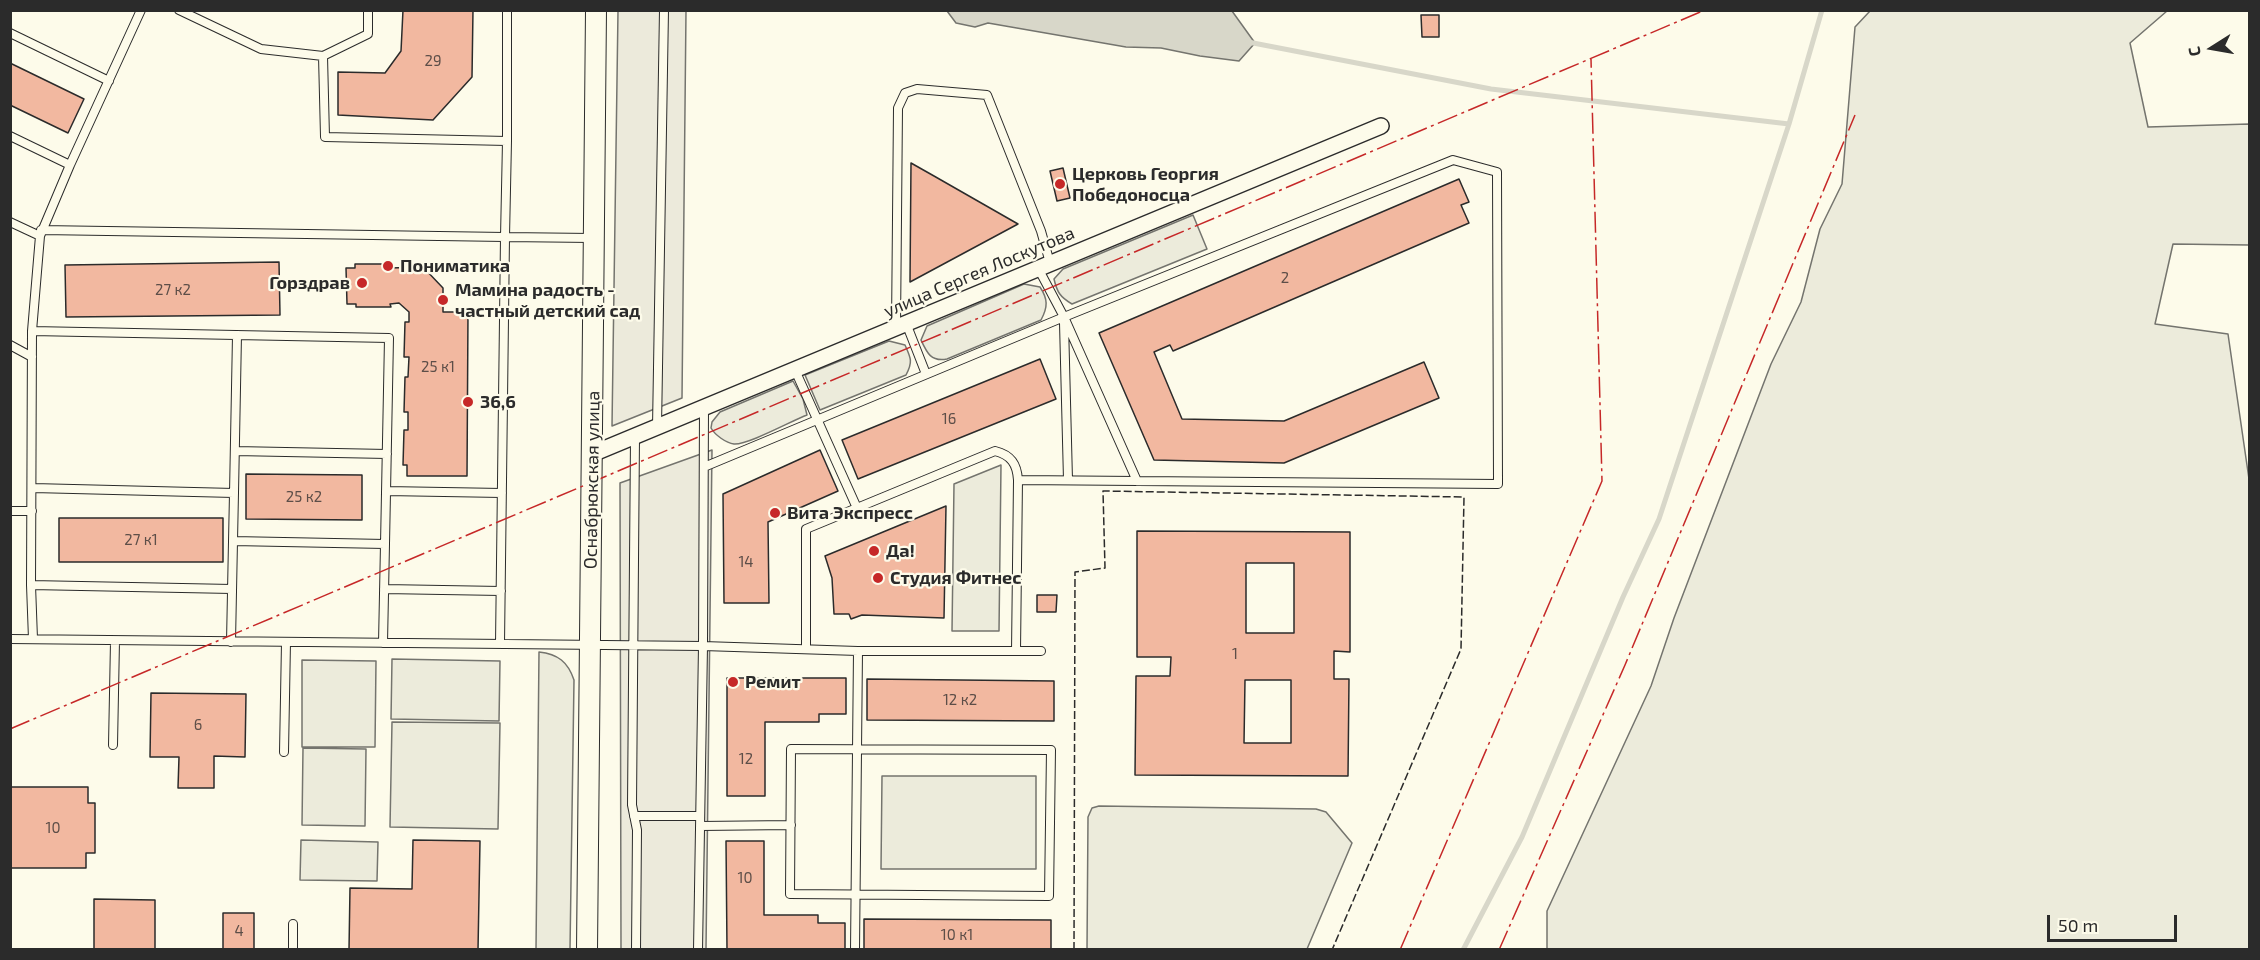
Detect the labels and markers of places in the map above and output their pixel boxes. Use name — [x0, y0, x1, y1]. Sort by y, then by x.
place label: Церковь Георгия Победоносца — [1072, 163, 1219, 206]
marker: Церковь Георгия Победоносца — [1053, 177, 1067, 191]
place label: Пониматика — [400, 255, 510, 277]
marker: Пониматика — [381, 259, 395, 273]
place label: Горздрав — [269, 272, 350, 294]
marker: Горздрав — [355, 276, 369, 290]
place label: Мамина радость - частный детский сад — [455, 279, 640, 322]
marker: Мамина радость - частный детский сад — [436, 293, 450, 307]
place label: 36,6 — [480, 391, 516, 413]
marker: 36,6 — [461, 395, 475, 409]
place label: Вита Экспресс — [787, 502, 913, 524]
marker: Вита Экспресс — [768, 506, 782, 520]
place label: Да! — [886, 540, 915, 562]
marker: Да! — [867, 544, 881, 558]
place label: Студия Фитнес — [890, 567, 1021, 589]
marker: Студия Фитнес — [871, 571, 885, 585]
place label: Ремит — [745, 671, 801, 693]
marker: Ремит — [726, 675, 740, 689]

